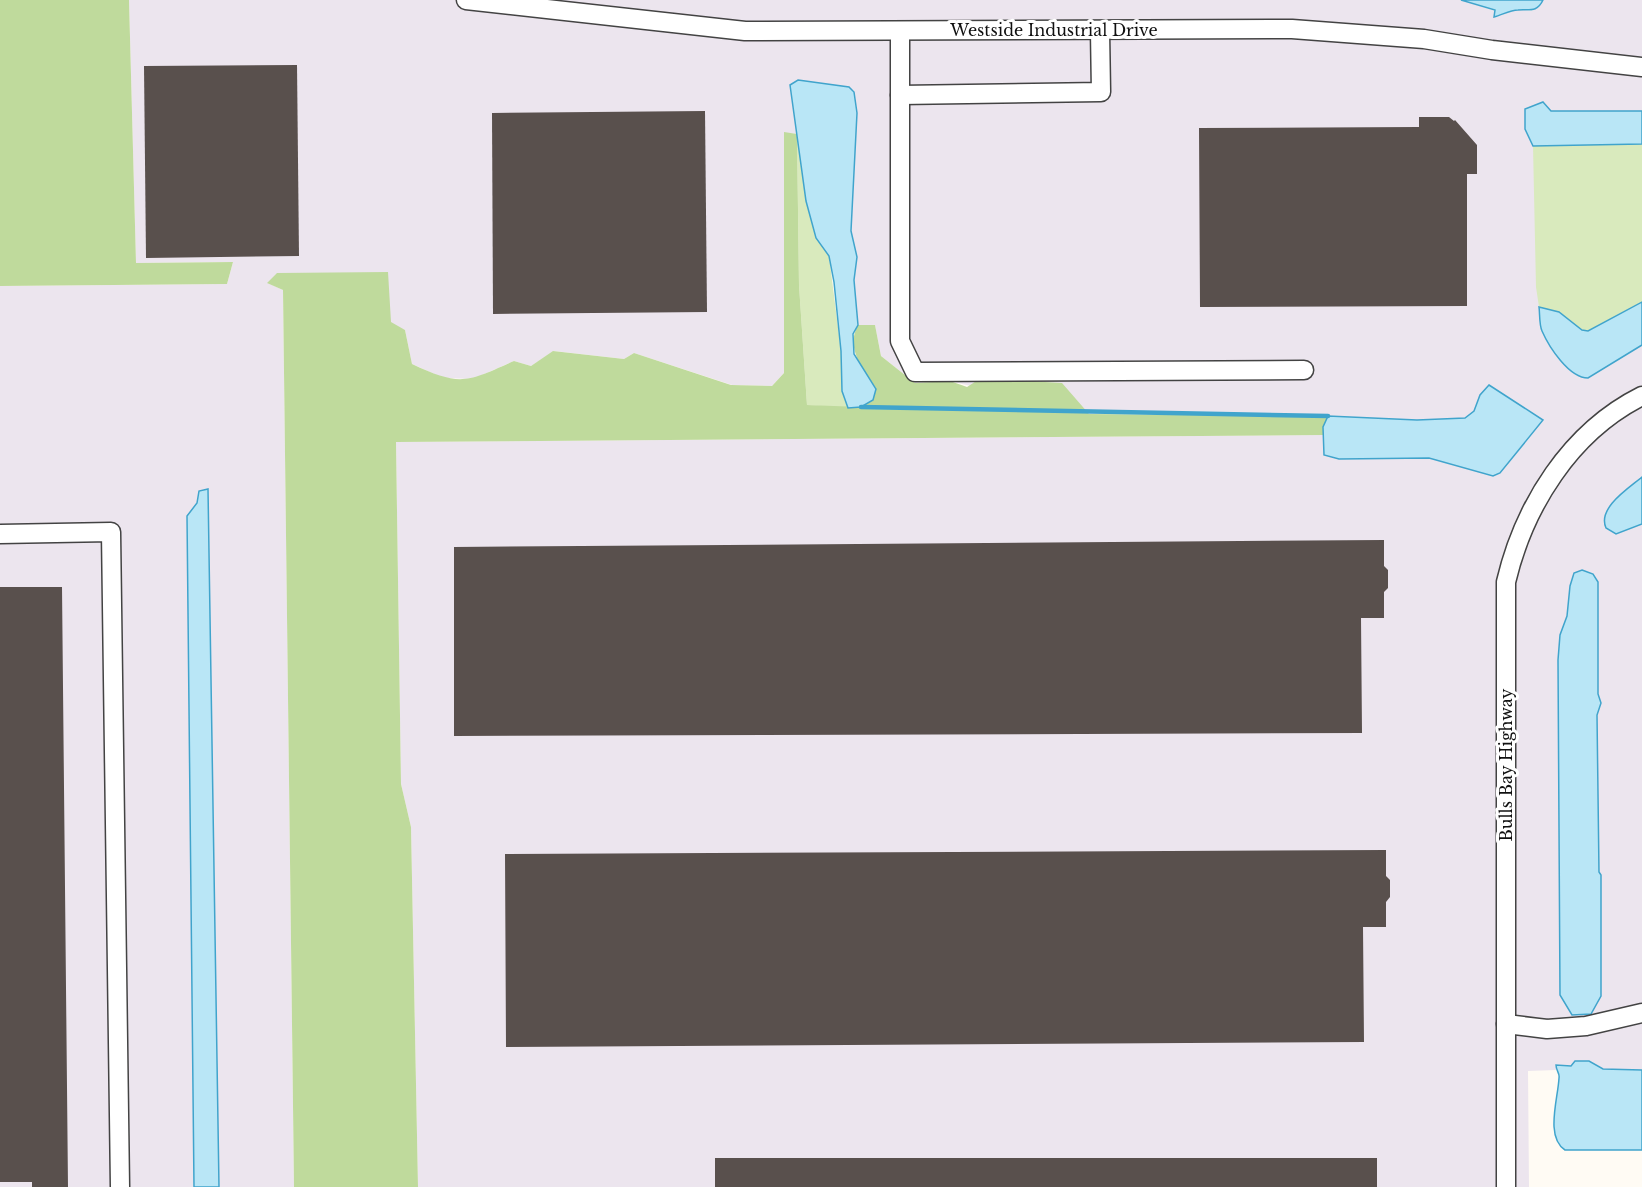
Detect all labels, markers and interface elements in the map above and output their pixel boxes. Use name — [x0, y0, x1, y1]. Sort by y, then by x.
street label: Westside Industrial Drive — [949, 20, 1158, 40]
street label: Bulls Bay Highway — [1496, 688, 1516, 842]

